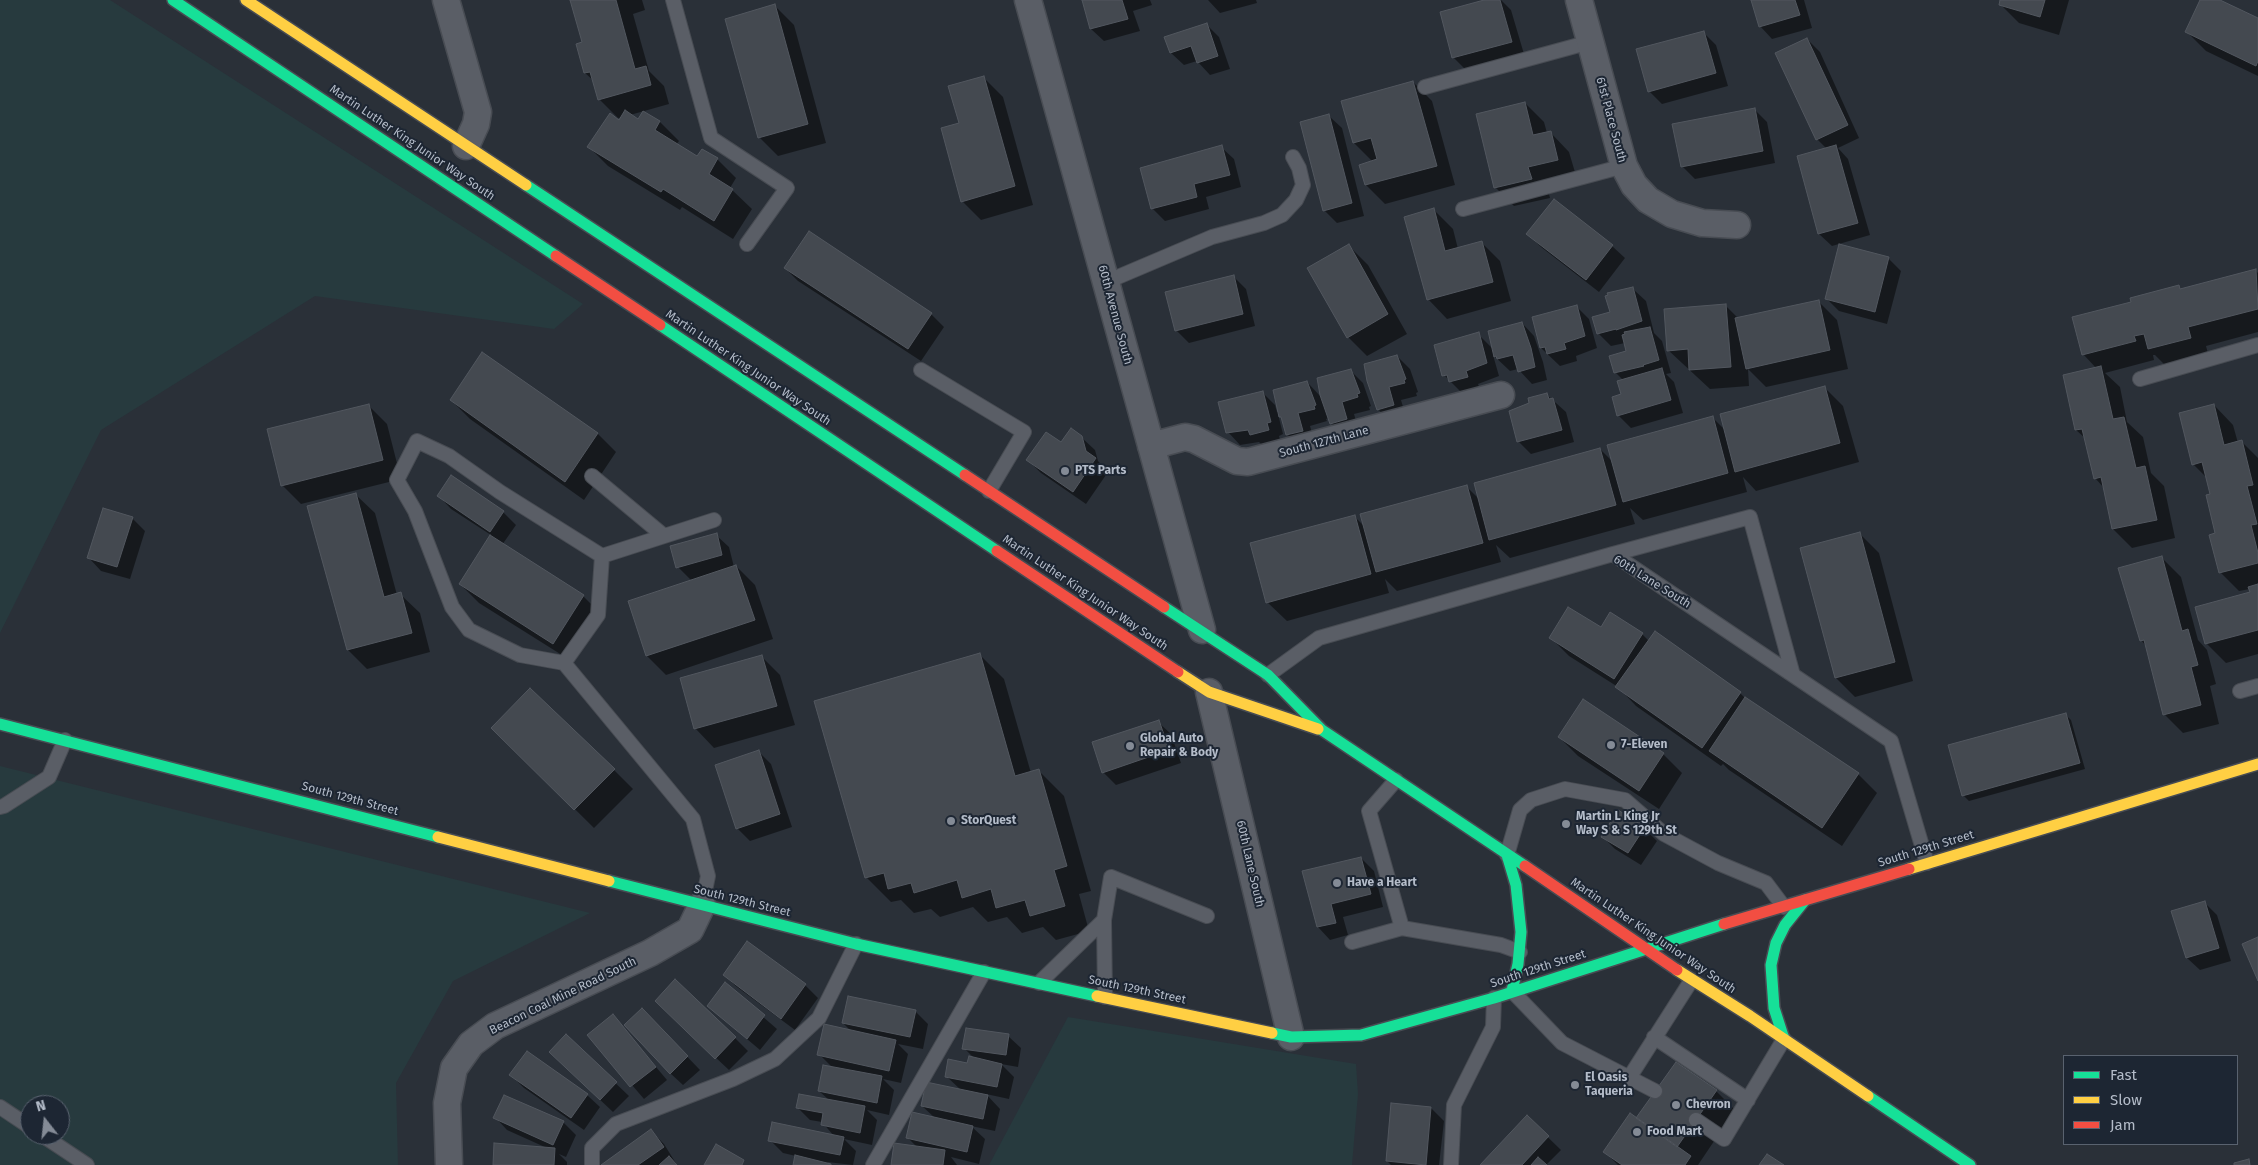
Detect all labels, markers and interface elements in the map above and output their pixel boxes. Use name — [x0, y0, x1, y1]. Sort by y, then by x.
street label: 61st Place South — [1593, 76, 1629, 164]
street label: Martin Luther King Junior Way South — [326, 82, 498, 204]
street label: 60th Avenue South — [1095, 264, 1135, 366]
street label: Martin Luther King Junior Way South — [662, 307, 834, 429]
street label: South 127th Lane — [1278, 423, 1370, 461]
place label: PTS Parts — [1075, 464, 1126, 478]
marker: PTS Parts — [1059, 465, 1071, 477]
street label: Martin Luther King Junior Way South — [999, 532, 1171, 654]
street label: 60th Lane South — [1611, 552, 1693, 612]
place label: Global Auto Repair & Body — [1140, 732, 1218, 760]
place label: 7-Eleven — [1621, 738, 1667, 752]
marker: 7-Eleven — [1605, 739, 1617, 751]
marker: Global Auto Repair & Body — [1124, 740, 1136, 752]
street label: South 129th Street — [300, 779, 400, 819]
place label: Martin L King Jr Way S & S 129th St — [1576, 810, 1677, 838]
place label: StorQuest — [961, 814, 1016, 828]
marker: StorQuest — [945, 815, 957, 827]
marker: Martin L King Jr Way S & S 129th St — [1560, 818, 1572, 830]
street label: 60th Lane South — [1233, 819, 1267, 909]
street label: South 129th Street — [1876, 828, 1976, 870]
street label: Martin Luther King Junior Way South — [1567, 875, 1739, 997]
place label: Have a Heart — [1347, 876, 1417, 890]
marker: Have a Heart — [1331, 877, 1343, 889]
street label: South 129th Street — [692, 882, 792, 920]
street label: South 129th Street — [1488, 947, 1588, 991]
street label: Beacon Coal Mine Road South — [487, 954, 639, 1038]
street label: South 129th Street — [1087, 973, 1187, 1007]
legend — [2063, 1055, 2238, 1145]
text: Fast — [2110, 1066, 2137, 1084]
place label: El Oasis Taqueria — [1585, 1071, 1633, 1099]
marker: El Oasis Taqueria — [1569, 1079, 1581, 1091]
text: Slow — [2110, 1091, 2142, 1109]
north arrow — [20, 1095, 70, 1145]
text: N — [34, 1097, 48, 1116]
place label: Chevron — [1686, 1098, 1731, 1112]
marker: Chevron — [1670, 1099, 1682, 1111]
text: Jam — [2110, 1116, 2136, 1134]
place label: Food Mart — [1647, 1125, 1702, 1139]
marker: Food Mart — [1631, 1126, 1643, 1138]

